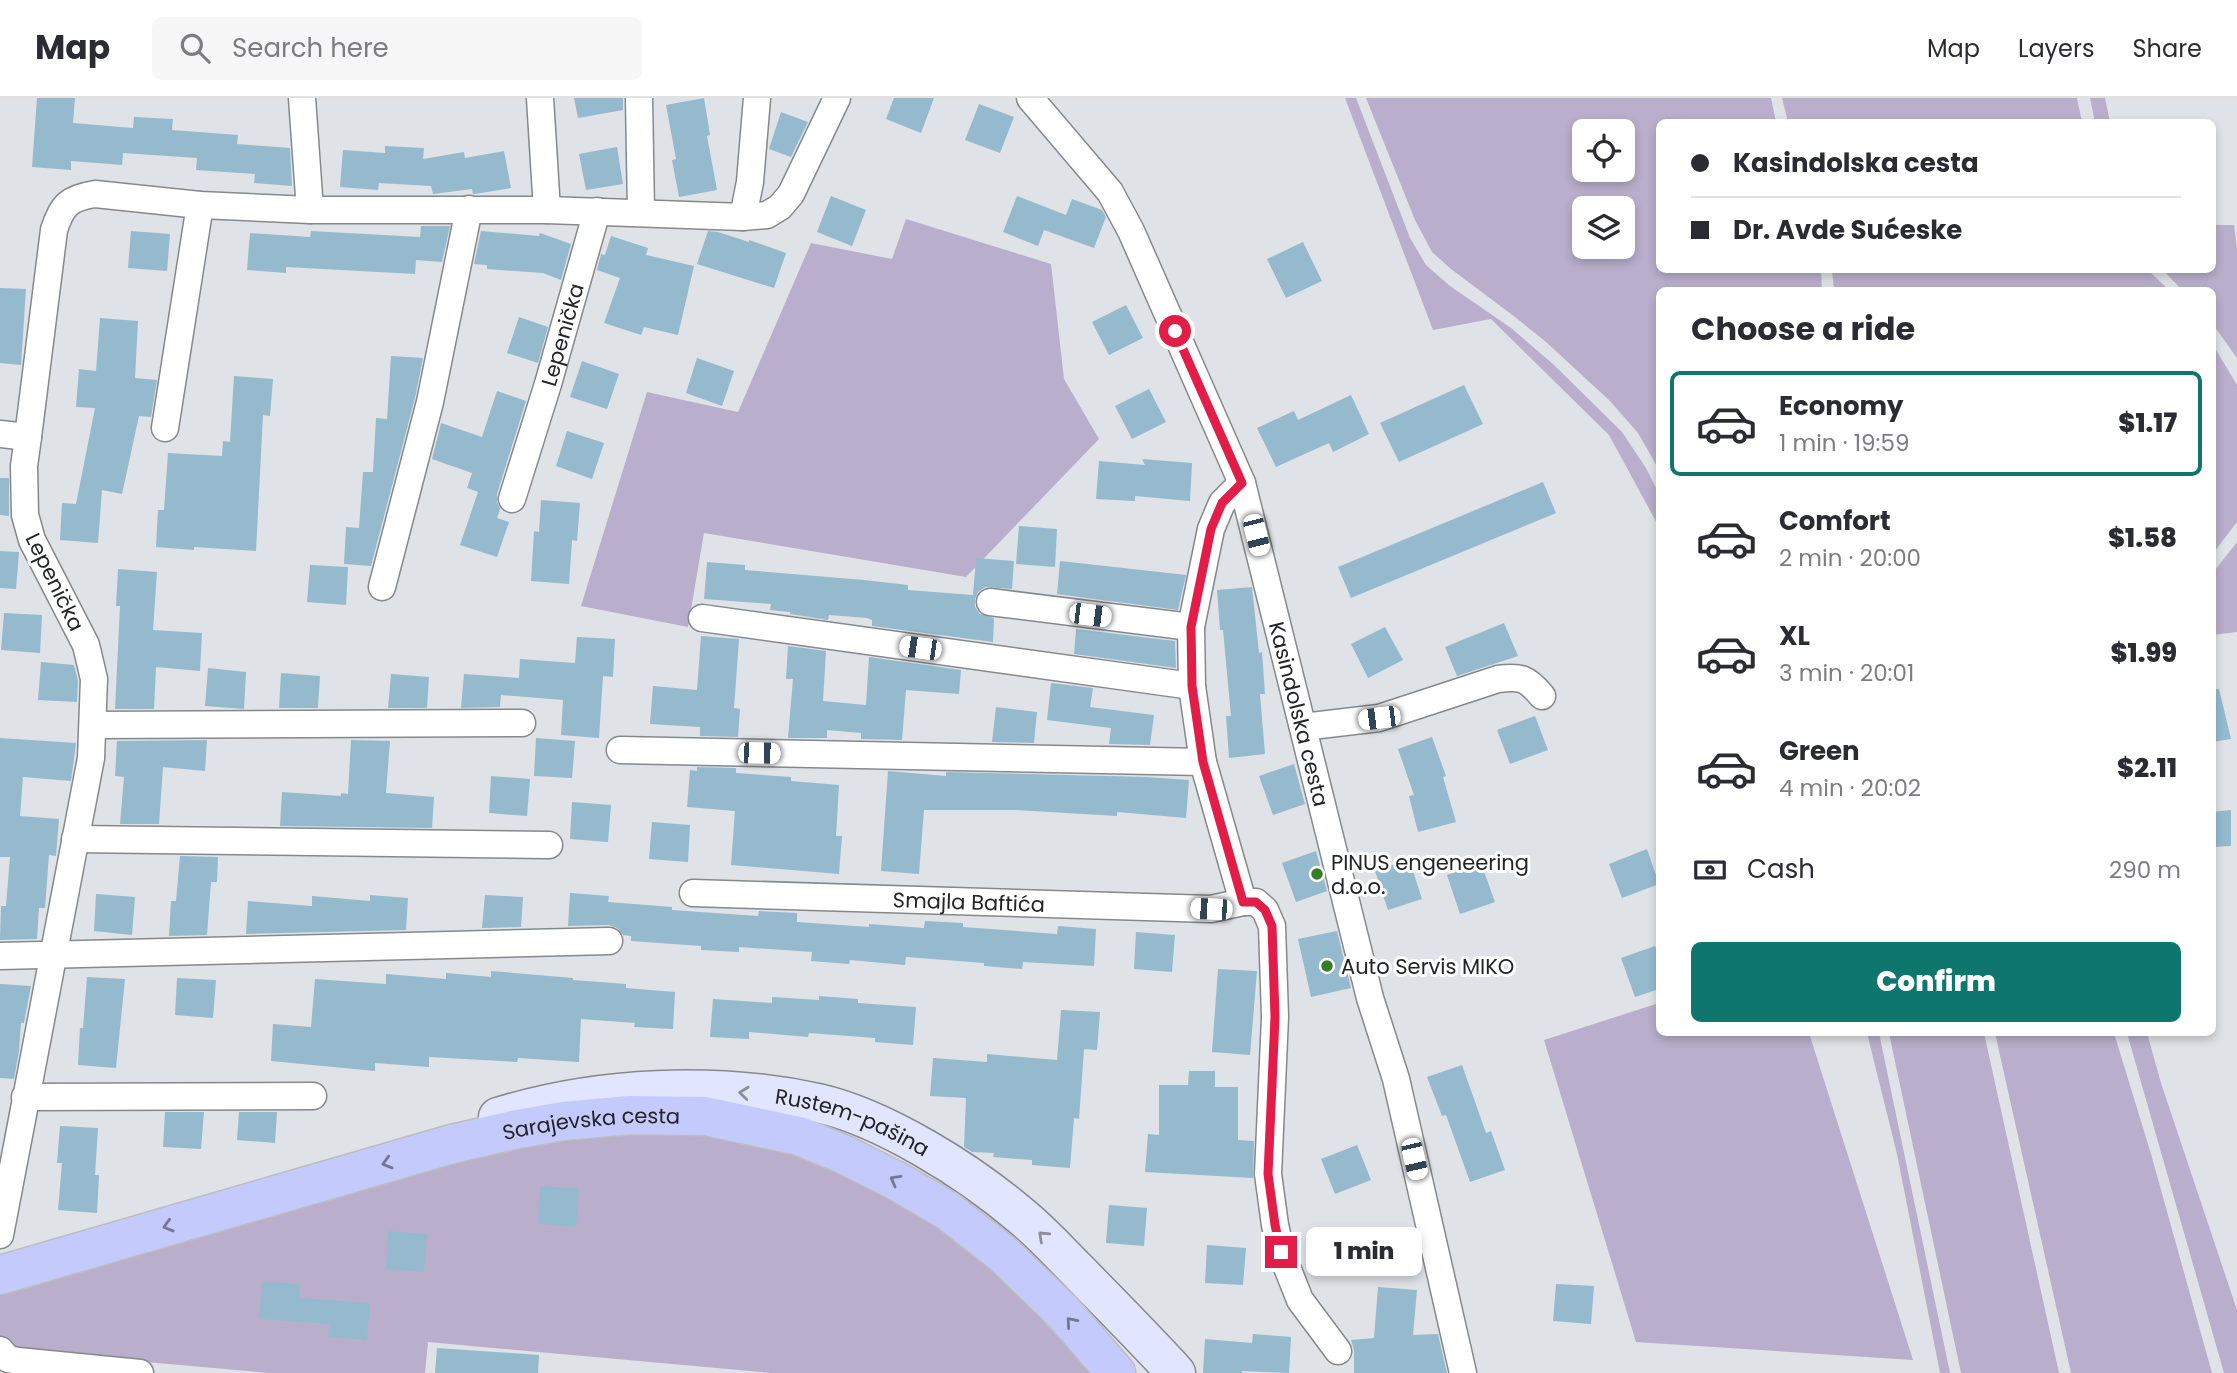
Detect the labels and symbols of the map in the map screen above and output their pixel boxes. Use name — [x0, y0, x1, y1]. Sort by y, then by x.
street label: Lepenička — [534, 280, 590, 389]
route start — [1159, 315, 1191, 347]
car — [1241, 512, 1272, 558]
street label: Lepenička — [19, 528, 91, 636]
car — [1068, 602, 1113, 628]
street label: Kasindolska cesta — [1262, 618, 1336, 809]
car — [898, 635, 943, 661]
car — [1357, 705, 1402, 731]
car — [738, 742, 781, 764]
place label: PINUS engeneering d.o.o. — [1331, 848, 1529, 901]
marker: PINUS engeneering d.o.o. — [1309, 866, 1325, 882]
street label: Smajla Baftića — [892, 885, 1045, 918]
car — [1190, 898, 1233, 920]
place label: Auto Servis MIKO — [1341, 952, 1514, 981]
marker: Auto Servis MIKO — [1319, 958, 1335, 974]
street label: Rustem-pašina — [773, 1081, 935, 1163]
one-way arrow — [738, 1086, 749, 1101]
street label: Sarajevska cesta — [499, 1100, 680, 1147]
car — [1400, 1136, 1429, 1182]
one-way arrow — [381, 1155, 393, 1170]
one-way arrow — [890, 1175, 902, 1188]
one-way arrow — [162, 1218, 174, 1233]
callout: 1 min — [1306, 1228, 1421, 1276]
one-way arrow — [1039, 1232, 1052, 1245]
route end — [1265, 1236, 1297, 1268]
one-way arrow — [1067, 1317, 1079, 1330]

